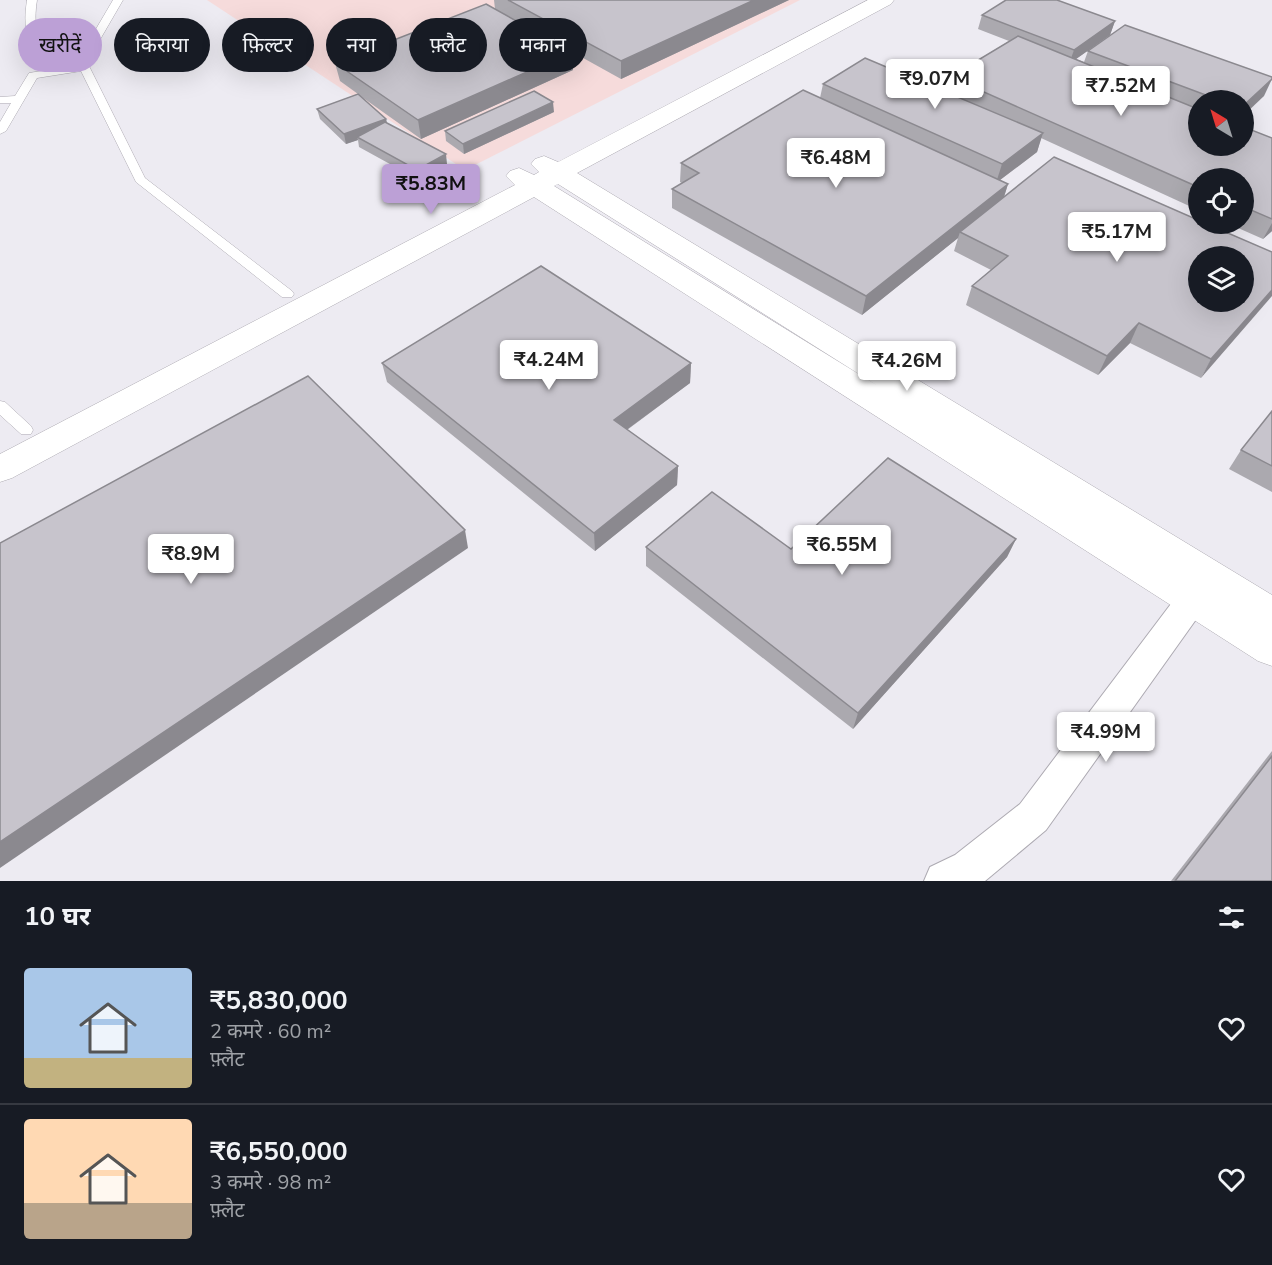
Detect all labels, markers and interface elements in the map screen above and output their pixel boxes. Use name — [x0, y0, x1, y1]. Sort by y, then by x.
chip: खरीदें — [18, 18, 102, 72]
chip: किराया — [114, 18, 210, 72]
chip: फ़िल्टर — [222, 18, 314, 72]
chip: नया — [326, 18, 397, 72]
chip: फ़्लैट — [409, 18, 487, 72]
chip: मकान — [499, 18, 587, 72]
pin: ₹9.07M — [886, 59, 984, 110]
text: ₹9.07M — [900, 65, 970, 92]
pin: ₹7.52M — [1072, 66, 1170, 117]
text: ₹7.52M — [1086, 72, 1156, 99]
north arrow — [1188, 90, 1254, 156]
map controls — [1188, 90, 1254, 312]
pin: ₹6.48M — [787, 138, 885, 189]
text: ₹6.48M — [801, 144, 871, 171]
pin: ₹5.83M — [382, 164, 480, 215]
button: locate — [1188, 168, 1254, 234]
text: ₹5.83M — [396, 170, 466, 197]
pin: ₹5.17M — [1068, 212, 1166, 263]
text: ₹5.17M — [1082, 218, 1152, 245]
button: layers — [1188, 246, 1254, 312]
pin: ₹4.24M — [500, 340, 598, 391]
pin: ₹4.26M — [858, 341, 956, 392]
text: ₹4.24M — [514, 346, 584, 373]
text: ₹4.26M — [872, 347, 942, 374]
pin: ₹6.55M — [793, 525, 891, 576]
text: ₹6.55M — [807, 531, 877, 558]
pin: ₹8.9M — [149, 534, 233, 585]
text: ₹8.9M — [162, 540, 220, 567]
pin: ₹4.99M — [1057, 712, 1155, 763]
text: ₹4.99M — [1071, 718, 1141, 745]
text: 10 घर — [24, 899, 91, 934]
icon: filters — [1215, 901, 1248, 934]
text: ₹5,830,000 — [210, 983, 348, 1018]
icon: home — [72, 992, 144, 1064]
icon: heart — [1215, 1012, 1248, 1045]
text: 2 कमरे · 60 m² — [210, 1018, 331, 1045]
text: फ़्लैट — [210, 1046, 245, 1073]
text: ₹6,550,000 — [210, 1134, 348, 1169]
icon: home — [72, 1143, 144, 1215]
icon: heart — [1215, 1163, 1248, 1196]
text: 3 कमरे · 98 m² — [210, 1169, 331, 1196]
text: फ़्लैट — [210, 1197, 245, 1224]

